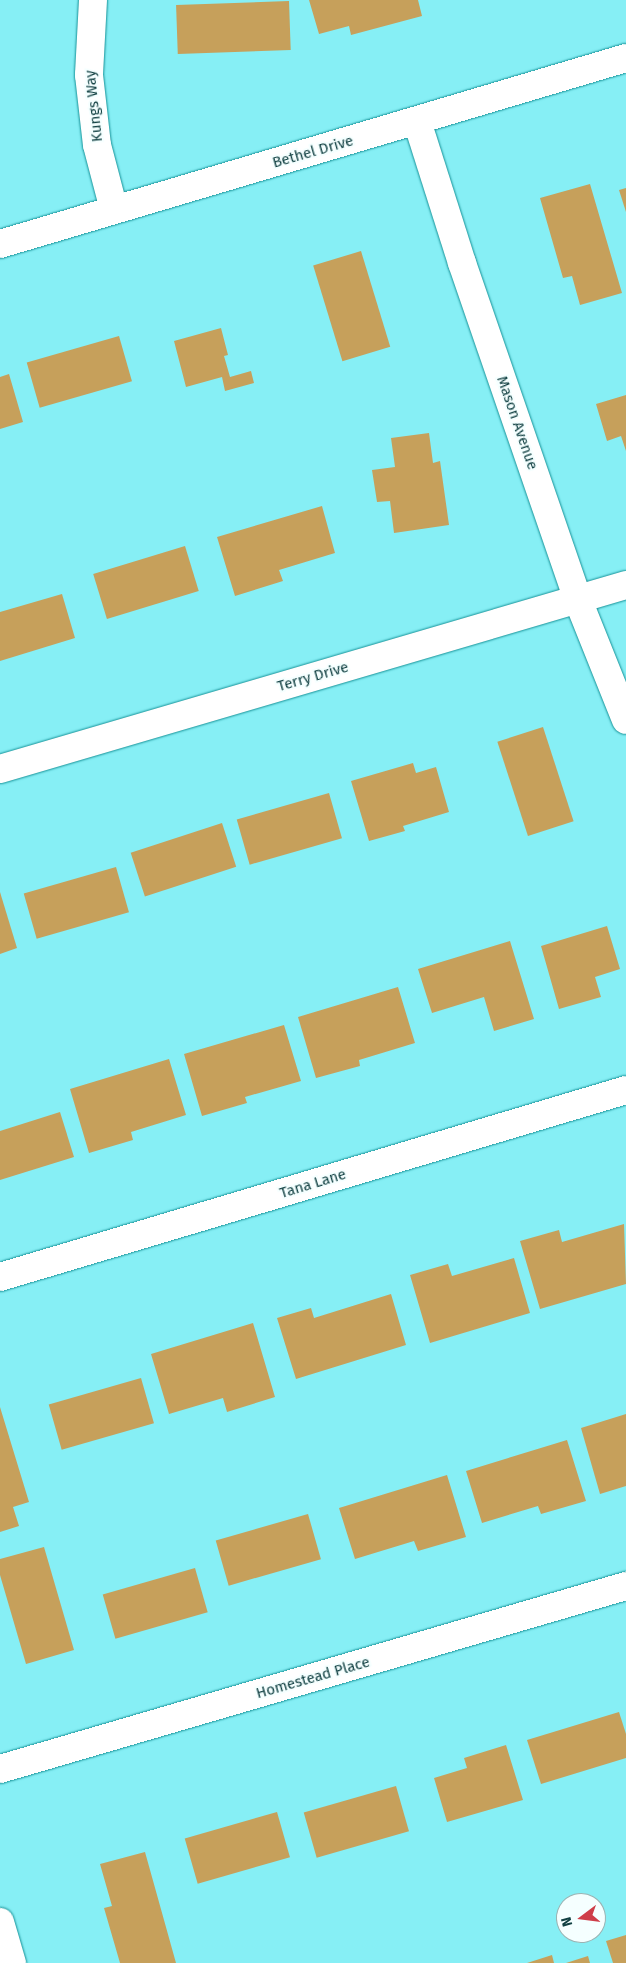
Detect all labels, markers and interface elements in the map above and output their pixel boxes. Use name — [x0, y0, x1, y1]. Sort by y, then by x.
street label: Kungs Way — [81, 69, 107, 143]
street label: Bethel Drive — [271, 132, 355, 172]
street label: Mason Avenue — [493, 374, 541, 472]
street label: Terry Drive — [275, 658, 351, 696]
street label: Tana Lane — [278, 1165, 348, 1203]
street label: Homestead Place — [254, 1653, 372, 1703]
north arrow — [556, 1893, 606, 1943]
text: N — [558, 1915, 576, 1928]

